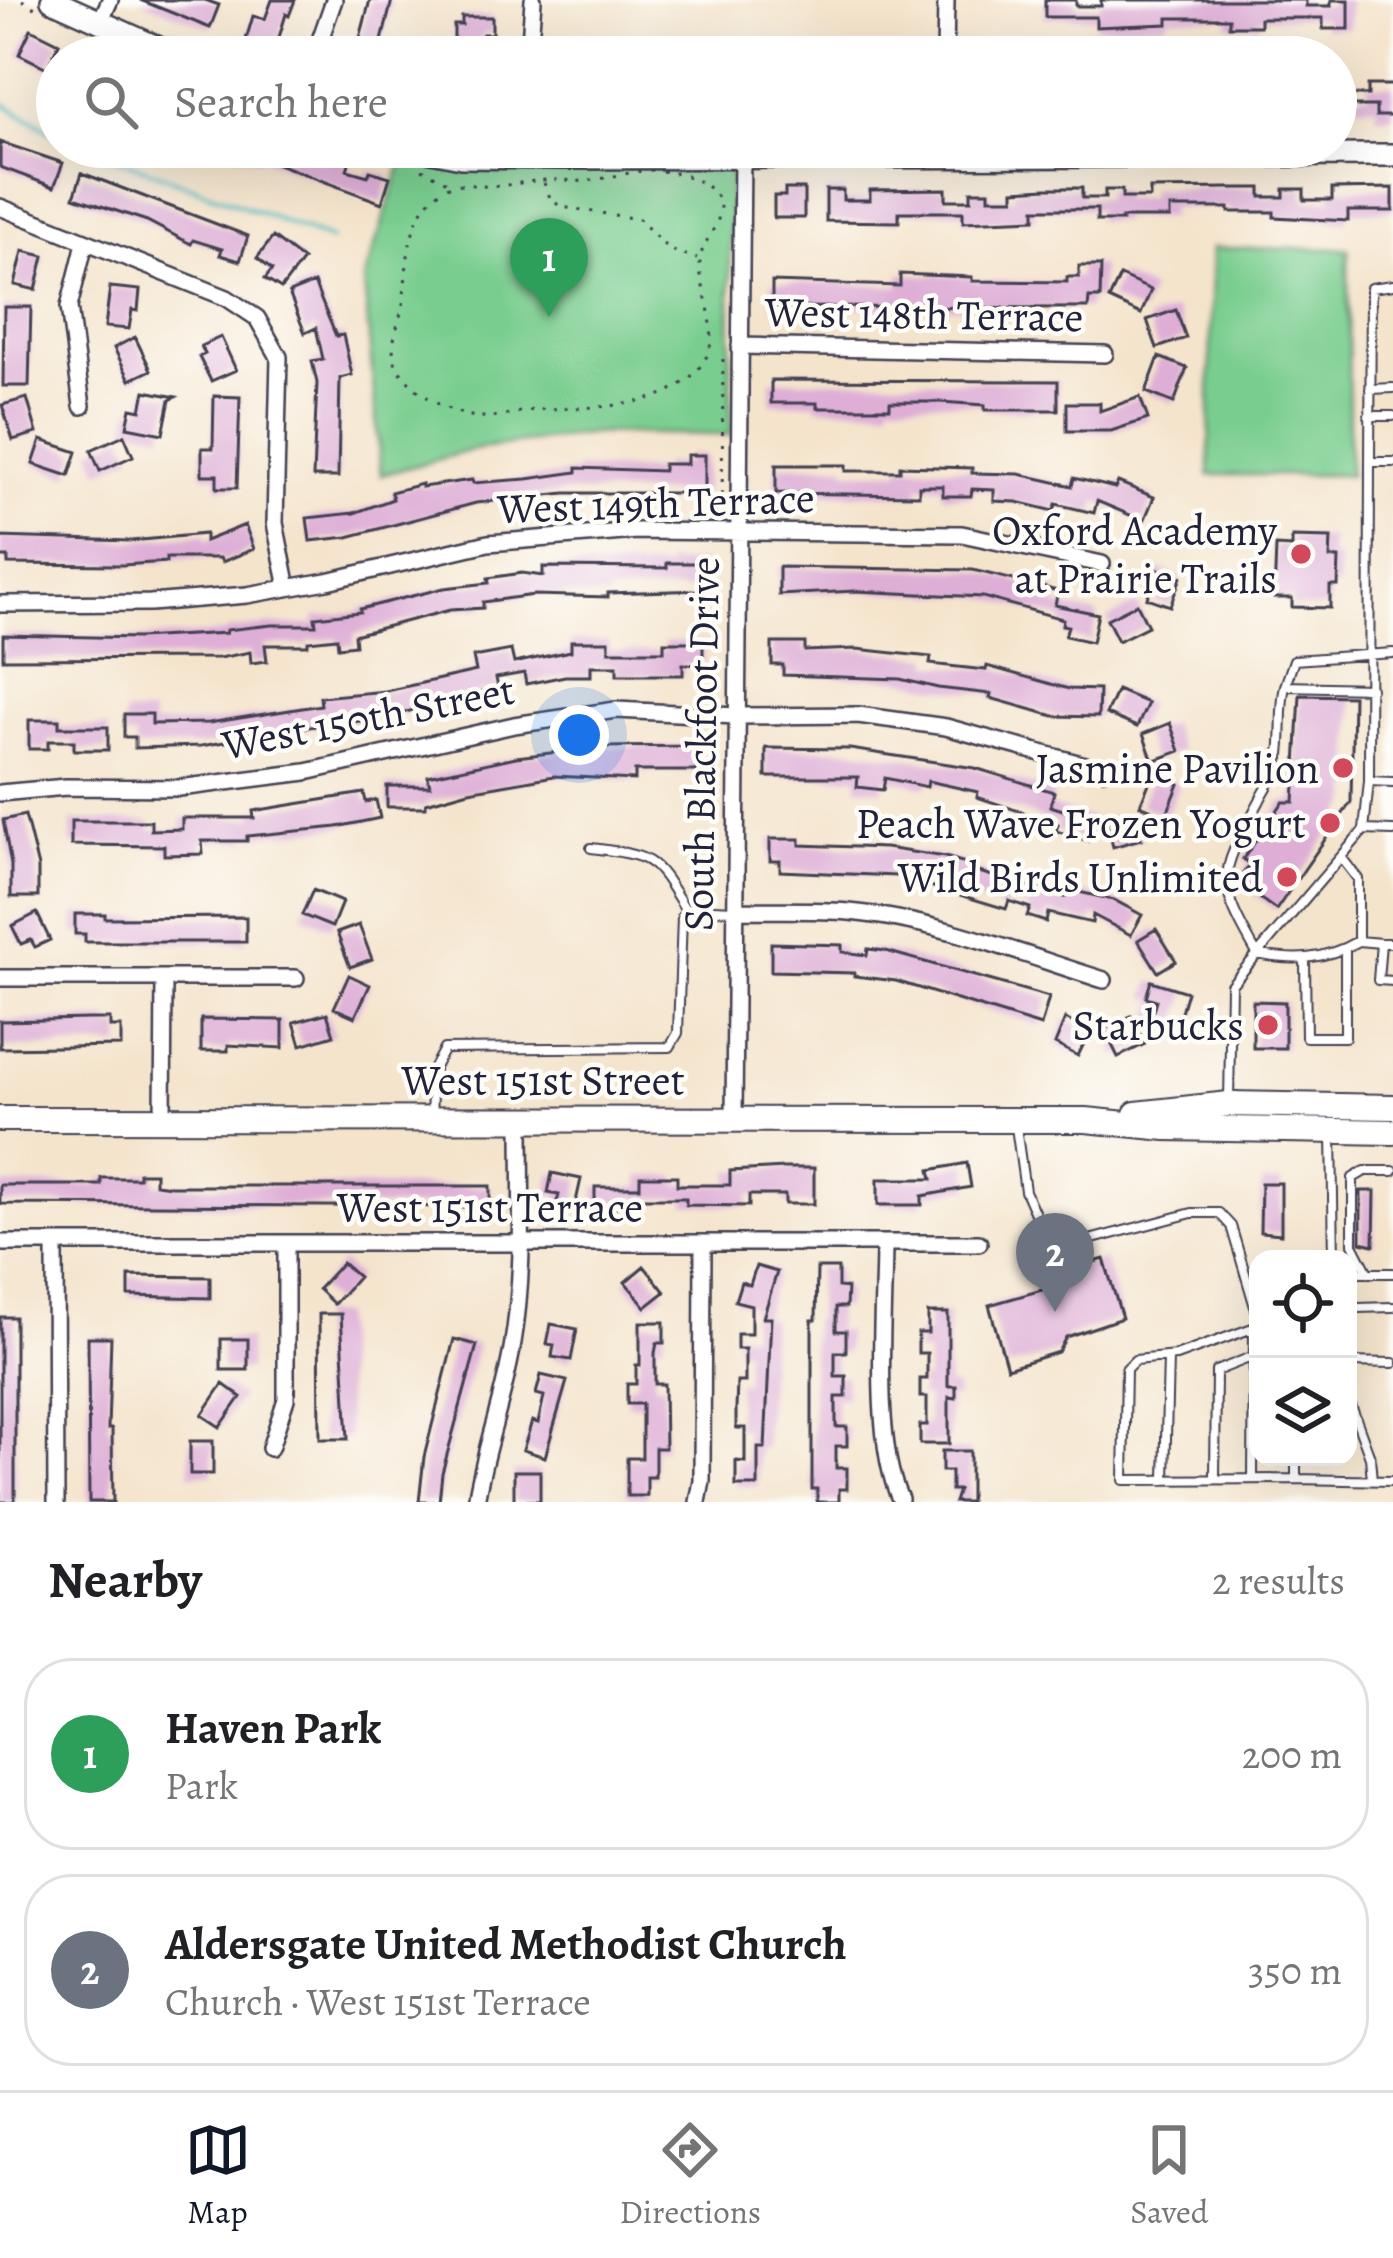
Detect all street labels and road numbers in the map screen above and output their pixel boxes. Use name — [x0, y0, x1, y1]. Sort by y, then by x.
street label: West 148th Terrace — [763, 283, 1084, 345]
street label: West 149th Terrace — [495, 469, 816, 537]
street label: South Blackfoot Drive — [669, 556, 733, 932]
street label: West 150th Street — [216, 661, 519, 773]
street label: West 151st Street — [401, 1052, 685, 1109]
street label: West 151st Terrace — [336, 1179, 643, 1236]

